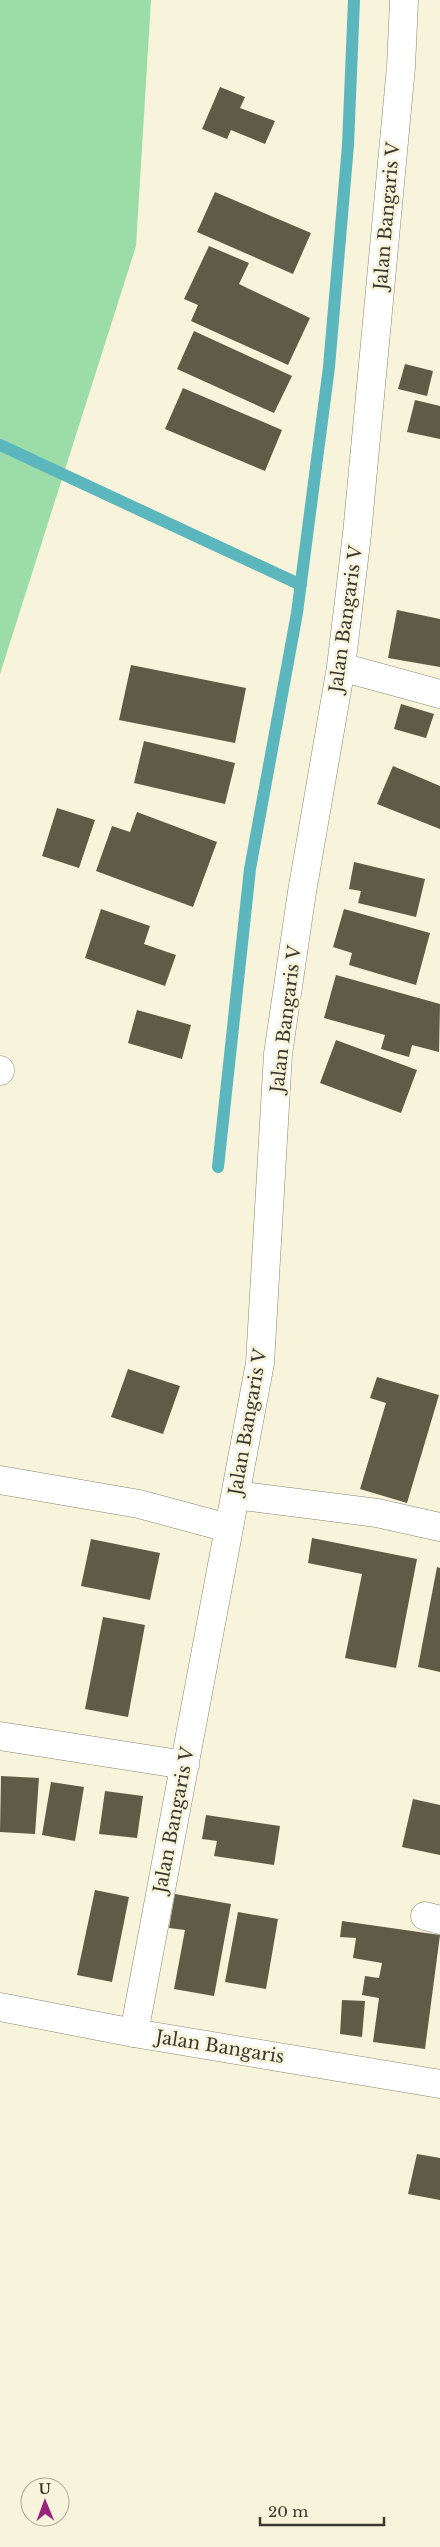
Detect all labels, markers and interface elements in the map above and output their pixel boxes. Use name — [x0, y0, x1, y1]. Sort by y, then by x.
street label: Jalan Bangaris V — [369, 140, 404, 293]
street label: Jalan Bangaris V — [325, 543, 367, 696]
street label: Jalan Bangaris V — [266, 943, 306, 1096]
street label: Jalan Bangaris V — [224, 1346, 272, 1499]
street label: Jalan Bangaris V — [149, 1744, 199, 1897]
street label: Jalan Bangaris — [152, 2026, 286, 2068]
north arrow — [20, 2477, 70, 2527]
text: U — [38, 2480, 52, 2498]
scale bar — [260, 2494, 384, 2526]
text: 20 m — [268, 2502, 308, 2521]

